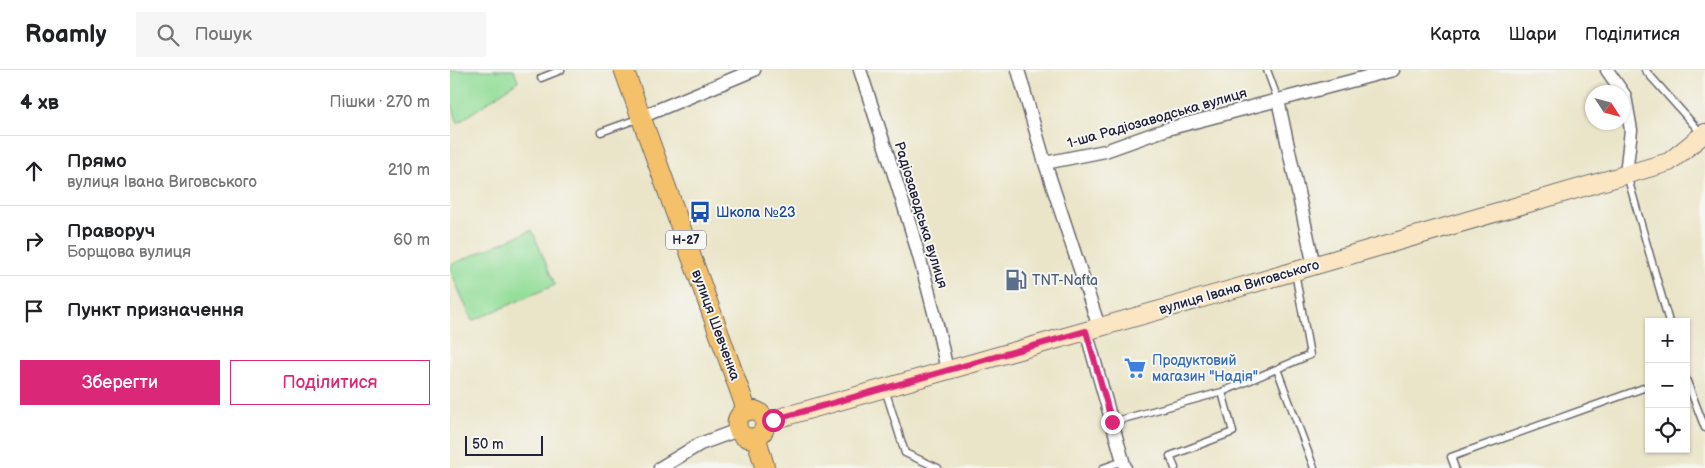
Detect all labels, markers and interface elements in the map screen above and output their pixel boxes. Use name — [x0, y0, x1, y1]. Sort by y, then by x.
search box — [136, 12, 486, 57]
text: Roamly — [25, 20, 106, 49]
icon: search — [154, 21, 182, 49]
text: Пошук — [194, 23, 252, 46]
text: Карта — [1430, 24, 1480, 45]
text: Шари — [1508, 24, 1557, 45]
text: Поділитися — [1585, 24, 1680, 45]
street label: 1-ша Радіозаводська вулиця — [1065, 84, 1249, 152]
north arrow — [1585, 85, 1630, 130]
text: 4 хв — [20, 90, 59, 115]
text: Пішки · 270 m — [330, 93, 430, 112]
street label: Радіозаводська вулиця — [891, 140, 952, 291]
text: Прямо — [67, 150, 127, 173]
icon: ahead — [20, 157, 48, 185]
text: 210 m — [388, 161, 430, 180]
text: вулиця Івана Виговського — [67, 173, 257, 192]
bus stop icon: Школа №23 — [687, 199, 713, 225]
place label: Школа №23 — [716, 204, 796, 221]
text: Праворуч — [67, 220, 155, 243]
icon: right — [20, 227, 48, 255]
road number: Н-27 — [666, 230, 706, 250]
text: 60 m — [393, 231, 430, 250]
text: Борщова вулиця — [67, 243, 191, 262]
street label: вулиця Івана Виговського — [1157, 256, 1321, 318]
street label: вулиця Шевченка — [688, 267, 744, 383]
fuel station icon: TNT-Nafta — [1003, 267, 1029, 293]
place label: TNT-Nafta — [1032, 272, 1098, 289]
icon: arrive — [20, 297, 48, 325]
text: Пункт призначення — [67, 299, 244, 322]
map controls — [1645, 318, 1690, 453]
button: + — [1645, 318, 1690, 363]
place label: Продуктовий магазин "Надія" — [1152, 352, 1258, 385]
supermarket icon: Продуктовий магазин "Надія" — [1122, 355, 1148, 381]
button: Зберегти — [20, 360, 220, 405]
button: Поділитися — [230, 360, 430, 405]
button: − — [1645, 363, 1690, 408]
button: locate — [1645, 408, 1690, 453]
route start — [762, 409, 785, 432]
route end — [1101, 411, 1124, 434]
scale bar — [465, 433, 542, 456]
text: 50 m — [472, 436, 504, 453]

